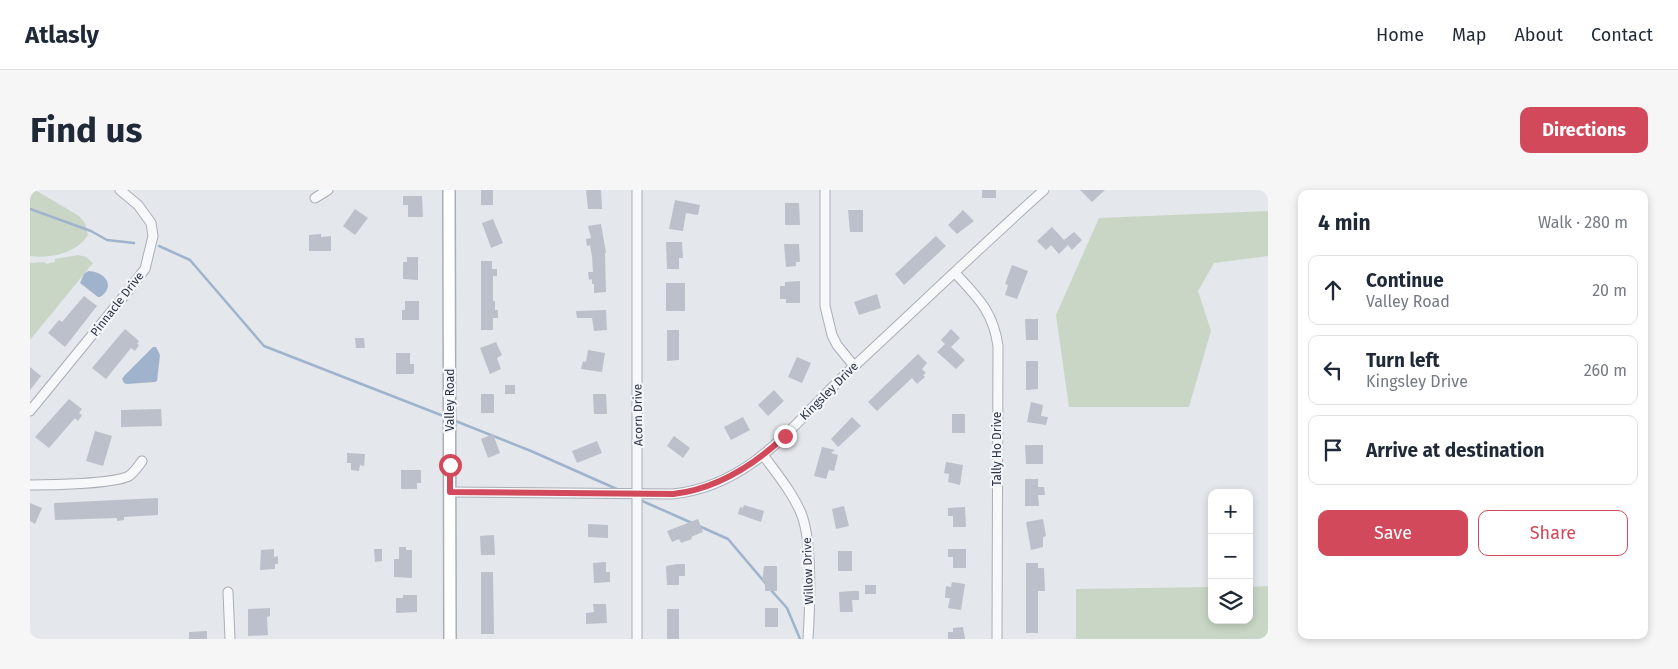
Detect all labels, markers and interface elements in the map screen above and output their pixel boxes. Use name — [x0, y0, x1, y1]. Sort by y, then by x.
text: Atlasly — [25, 21, 99, 49]
text: Home — [1376, 24, 1424, 46]
text: Map — [1452, 24, 1486, 46]
text: About — [1514, 24, 1563, 46]
text: Contact — [1591, 24, 1653, 46]
button: Directions — [1520, 107, 1648, 153]
text: Find us — [30, 109, 142, 151]
text: 4 min — [1318, 210, 1371, 236]
text: Walk · 280 m — [1538, 213, 1628, 232]
street label: Pinnacle Drive — [87, 269, 147, 339]
text: Continue — [1366, 269, 1444, 292]
icon: ahead — [1319, 276, 1347, 304]
text: 20 m — [1592, 281, 1627, 300]
text: Valley Road — [1366, 292, 1450, 311]
text: Turn left — [1366, 349, 1440, 372]
icon: left — [1319, 356, 1347, 384]
street label: Kingsley Drive — [797, 359, 861, 423]
text: 260 m — [1584, 361, 1627, 380]
street label: Valley Road — [443, 369, 457, 431]
text: Kingsley Drive — [1366, 372, 1468, 391]
street label: Acorn Drive — [630, 384, 646, 446]
street label: Tally Ho Drive — [990, 412, 1004, 486]
route end — [774, 425, 797, 448]
icon: arrive — [1319, 436, 1347, 464]
text: Arrive at destination — [1366, 439, 1545, 462]
route start — [439, 454, 462, 477]
map controls — [1208, 489, 1253, 624]
button: + — [1208, 489, 1253, 534]
button: Save — [1318, 510, 1468, 556]
button: Share — [1478, 510, 1628, 556]
button: − — [1208, 534, 1253, 579]
street label: Willow Drive — [800, 537, 816, 605]
button: layers — [1208, 579, 1253, 624]

